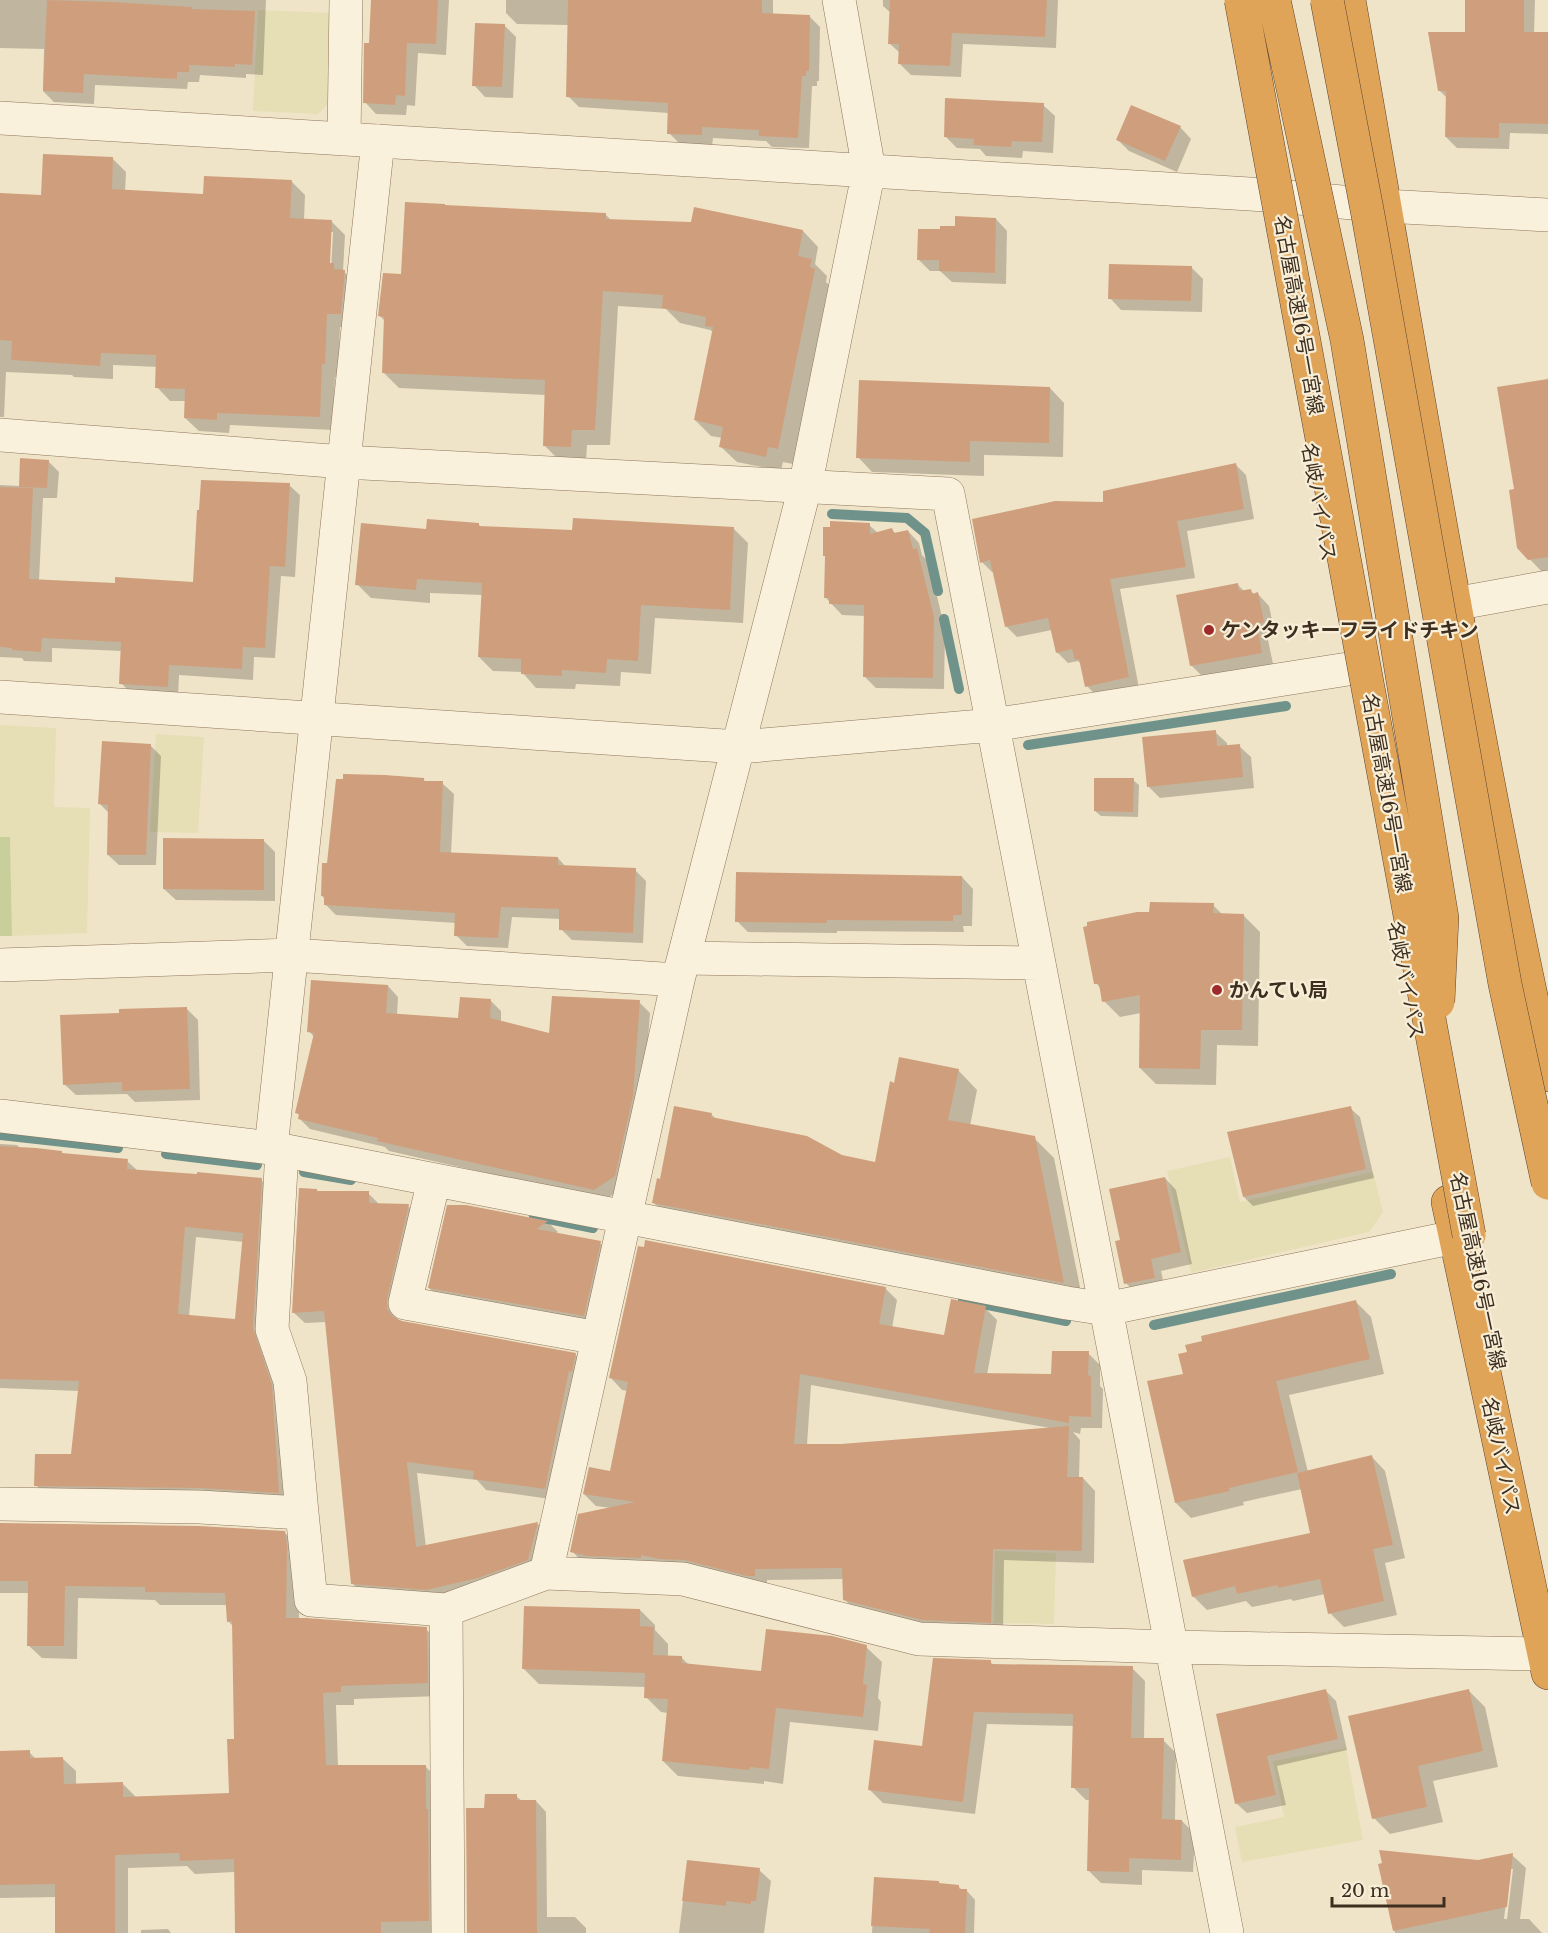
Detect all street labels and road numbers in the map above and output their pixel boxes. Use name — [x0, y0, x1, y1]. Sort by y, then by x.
street label: 名古屋高速16号一宮線 — [1270, 214, 1328, 416]
street label: 名岐バイパス — [1297, 441, 1341, 563]
street label: 名古屋高速16号一宮線 — [1358, 692, 1416, 894]
street label: 名岐バイパス — [1383, 919, 1429, 1041]
street label: 名古屋高速16号一宮線 — [1445, 1170, 1511, 1372]
street label: 名岐バイパス — [1477, 1395, 1525, 1517]

